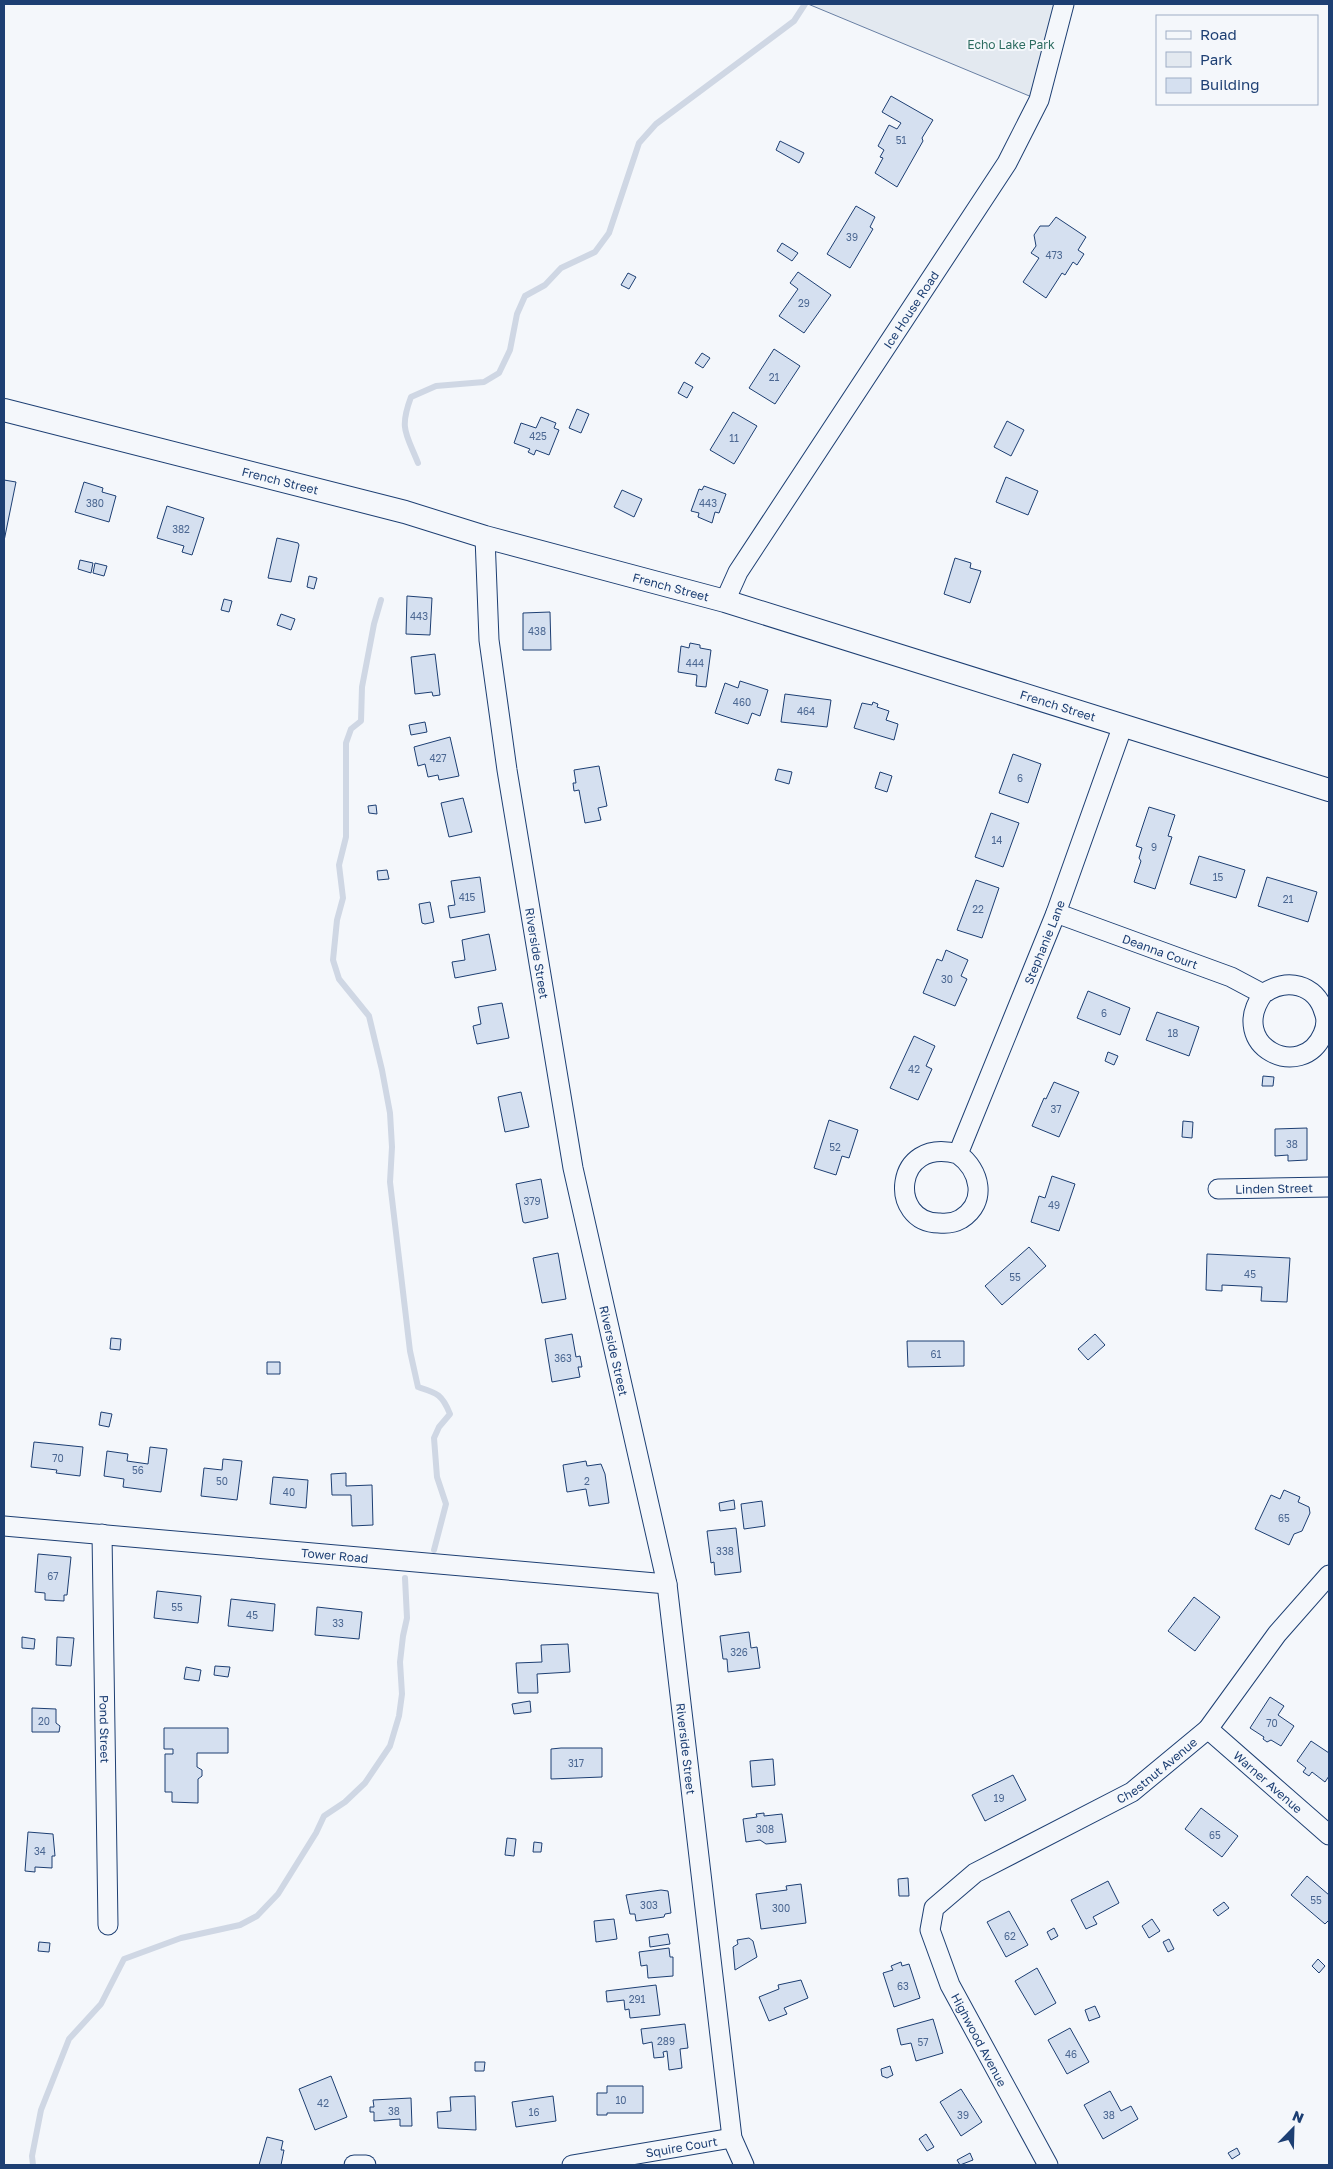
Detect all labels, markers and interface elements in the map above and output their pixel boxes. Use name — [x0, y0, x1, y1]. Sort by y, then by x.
legend — [1156, 15, 1318, 105]
text: Road — [1200, 25, 1237, 43]
park label: Echo Lake Park — [967, 37, 1055, 52]
text: Park — [1200, 50, 1233, 68]
text: Building — [1200, 75, 1260, 93]
house number: 51 — [896, 134, 906, 146]
house number: 39 — [846, 231, 858, 243]
house number: 473 — [1045, 249, 1063, 261]
street label: Ice House Road — [880, 268, 942, 351]
house number: 29 — [798, 297, 810, 309]
house number: 21 — [769, 371, 779, 383]
house number: 425 — [529, 430, 547, 442]
house number: 11 — [729, 432, 739, 444]
street label: French Street — [240, 463, 320, 497]
house number: 380 — [86, 497, 104, 509]
house number: 443 — [699, 497, 717, 509]
house number: 382 — [172, 523, 190, 535]
street label: French Street — [631, 569, 711, 604]
house number: 443 — [410, 610, 428, 622]
house number: 438 — [528, 625, 546, 637]
house number: 444 — [686, 657, 704, 669]
street label: French Street — [1018, 686, 1098, 724]
house number: 460 — [733, 696, 751, 708]
house number: 464 — [797, 705, 815, 717]
house number: 427 — [429, 752, 447, 764]
house number: 6 — [1017, 772, 1023, 784]
house number: 14 — [992, 834, 1002, 846]
house number: 9 — [1151, 841, 1157, 853]
house number: 15 — [1213, 871, 1224, 883]
house number: 415 — [459, 891, 476, 903]
house number: 21 — [1283, 893, 1293, 905]
street label: Stephanie Lane — [1020, 898, 1068, 987]
house number: 22 — [972, 903, 984, 915]
street label: Riverside Street — [522, 907, 552, 1000]
street label: Deanna Court — [1121, 930, 1200, 972]
house number: 30 — [941, 973, 953, 985]
house number: 6 — [1101, 1007, 1107, 1019]
house number: 18 — [1168, 1027, 1178, 1039]
house number: 42 — [908, 1063, 920, 1075]
house number: 37 — [1050, 1103, 1062, 1115]
house number: 38 — [1286, 1138, 1298, 1150]
house number: 52 — [829, 1141, 841, 1153]
street label: Linden Street — [1235, 1180, 1313, 1196]
house number: 379 — [523, 1195, 541, 1207]
house number: 49 — [1048, 1199, 1060, 1211]
house number: 45 — [1244, 1268, 1256, 1280]
house number: 55 — [1009, 1271, 1021, 1283]
street label: Riverside Street — [597, 1304, 632, 1397]
house number: 61 — [931, 1348, 942, 1360]
house number: 363 — [554, 1352, 572, 1364]
house number: 70 — [52, 1452, 64, 1464]
house number: 56 — [132, 1464, 144, 1476]
house number: 50 — [216, 1475, 228, 1487]
house number: 2 — [584, 1475, 590, 1487]
house number: 40 — [283, 1486, 295, 1498]
house number: 65 — [1278, 1512, 1290, 1524]
street label: Tower Road — [301, 1545, 369, 1565]
house number: 338 — [716, 1545, 734, 1557]
house number: 67 — [47, 1570, 59, 1582]
house number: 55 — [171, 1601, 183, 1613]
house number: 45 — [246, 1609, 258, 1621]
house number: 33 — [332, 1617, 344, 1629]
house number: 326 — [730, 1646, 748, 1658]
street label: Pond Street — [97, 1695, 113, 1763]
street label: Riverside Street — [674, 1702, 699, 1795]
house number: 20 — [38, 1715, 50, 1727]
house number: 70 — [1266, 1717, 1278, 1729]
street label: Chestnut Avenue — [1114, 1734, 1200, 1806]
street label: Warner Avenue — [1231, 1747, 1306, 1816]
house number: 317 — [568, 1757, 584, 1769]
house number: 19 — [994, 1792, 1004, 1804]
house number: 308 — [756, 1823, 774, 1835]
house number: 65 — [1209, 1829, 1221, 1841]
house number: 34 — [34, 1845, 46, 1857]
house number: 55 — [1310, 1894, 1322, 1906]
house number: 303 — [640, 1899, 658, 1911]
house number: 300 — [772, 1902, 790, 1914]
house number: 62 — [1004, 1930, 1016, 1942]
house number: 63 — [897, 1980, 909, 1992]
street label: Highwood Avenue — [948, 1991, 1010, 2089]
house number: 291 — [629, 1993, 645, 2005]
house number: 289 — [657, 2035, 675, 2047]
house number: 57 — [917, 2036, 929, 2048]
house number: 46 — [1065, 2048, 1077, 2060]
house number: 10 — [615, 2094, 627, 2106]
house number: 42 — [317, 2097, 329, 2109]
north arrow — [1268, 2104, 1318, 2154]
house number: 38 — [388, 2105, 400, 2117]
house number: 16 — [529, 2106, 539, 2118]
text: N — [1290, 2107, 1306, 2126]
house number: 39 — [957, 2109, 969, 2121]
house number: 38 — [1103, 2109, 1115, 2121]
street label: Squire Court — [644, 2133, 719, 2160]

